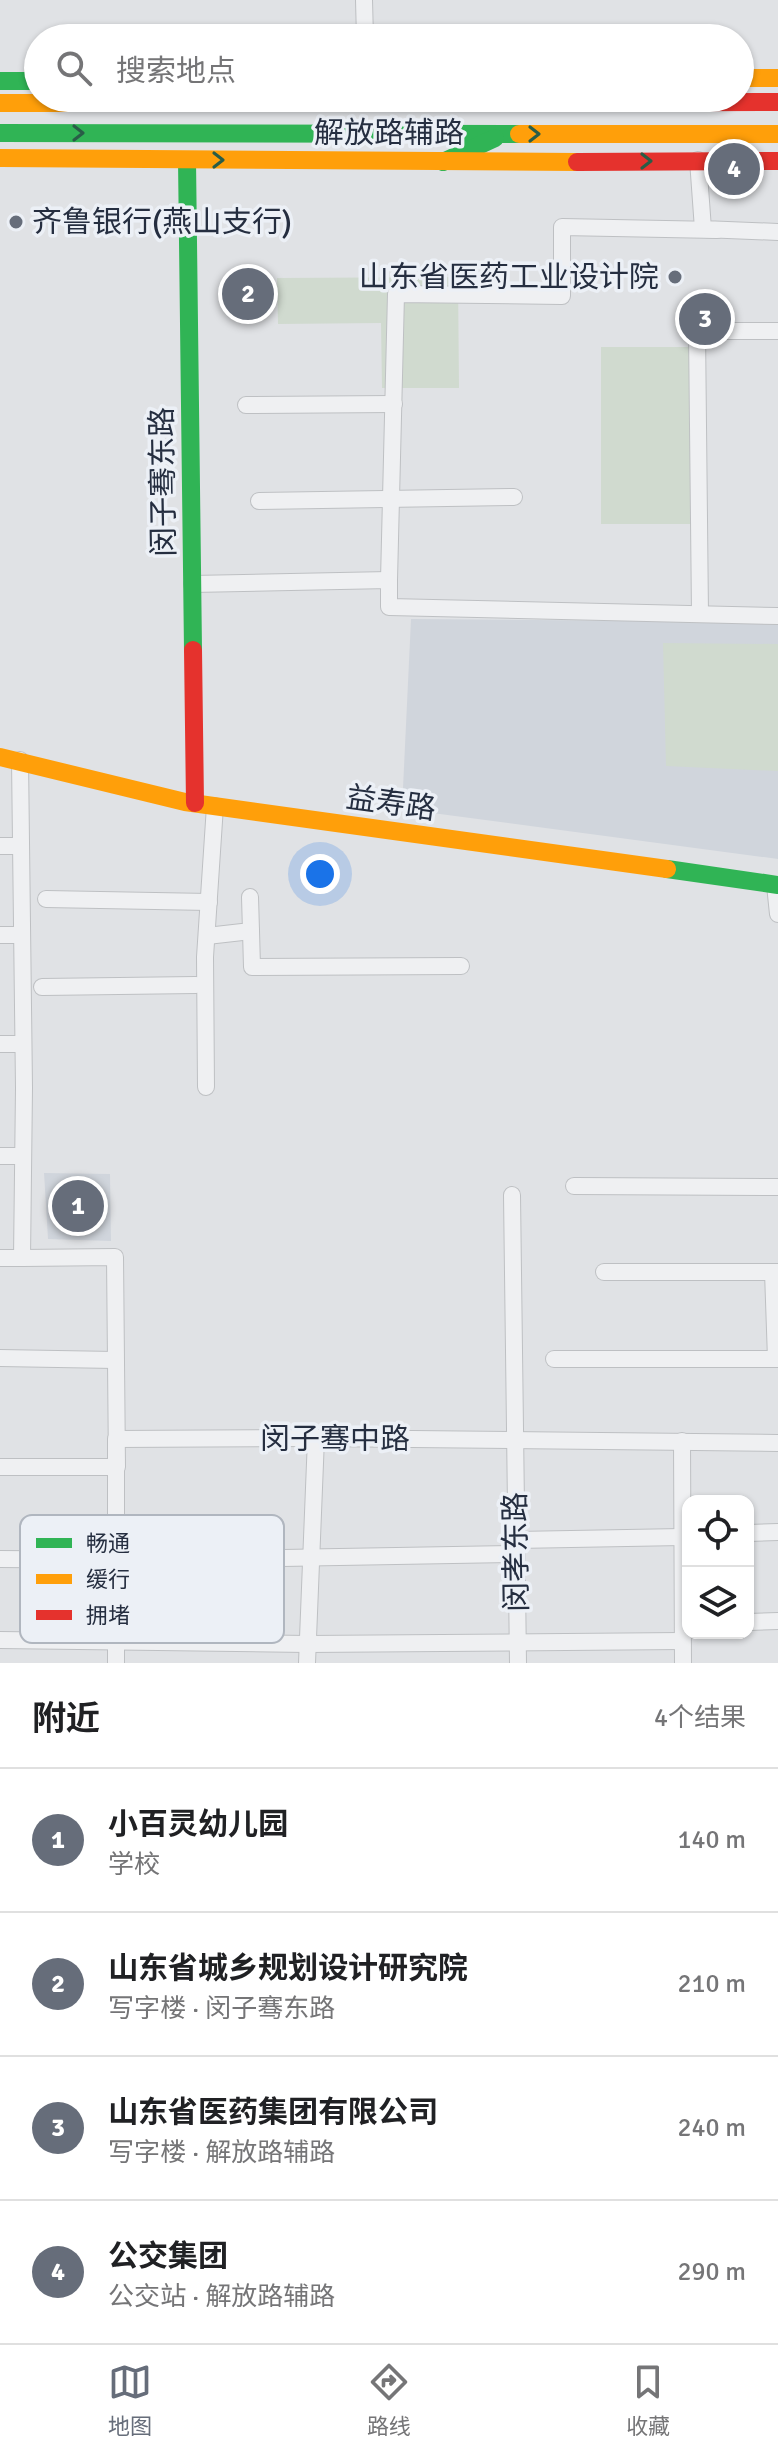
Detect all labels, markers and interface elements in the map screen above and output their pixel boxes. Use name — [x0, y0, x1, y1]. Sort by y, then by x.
search box — [24, 24, 754, 112]
icon: search — [52, 46, 96, 90]
text: 搜索地点 — [116, 53, 236, 90]
street label: 解放路辅路 — [314, 115, 464, 152]
one-way arrow — [72, 124, 85, 142]
one-way arrow — [528, 125, 541, 143]
pin: 4 — [708, 139, 760, 199]
one-way arrow — [212, 151, 225, 169]
one-way arrow — [640, 152, 653, 170]
place label: 齐鲁银行(燕山支行) — [32, 204, 292, 241]
marker: 齐鲁银行(燕山支行) — [7, 213, 25, 231]
place label: 山东省医药工业设计院 — [359, 259, 659, 296]
pin: 2 — [222, 264, 274, 324]
marker: 山东省医药工业设计院 — [666, 268, 684, 286]
pin: 3 — [679, 289, 731, 349]
street label: 闵子骞东路 — [144, 407, 183, 557]
street label: 益寿路 — [344, 779, 438, 828]
your location — [300, 854, 340, 894]
pin: 1 — [52, 1176, 104, 1236]
street label: 闵子骞中路 — [260, 1421, 410, 1458]
street label: 闵孝东路 — [497, 1492, 536, 1612]
map controls — [682, 1495, 754, 1639]
button: locate — [682, 1495, 754, 1567]
legend — [20, 1515, 284, 1643]
text: 畅通 — [86, 1530, 130, 1557]
text: 缓行 — [86, 1566, 130, 1593]
button: layers — [682, 1567, 754, 1639]
text: 拥堵 — [86, 1602, 130, 1629]
text: 附近 — [32, 1698, 100, 1740]
text: 4个结果 — [654, 1702, 746, 1734]
text: 小百灵幼儿园 — [108, 1806, 288, 1843]
text: 1 — [51, 1824, 65, 1856]
text: 140 m — [677, 1824, 746, 1856]
text: 学校 — [108, 1849, 160, 1881]
text: 山东省城乡规划设计研究院 — [108, 1950, 468, 1987]
text: 2 — [51, 1968, 65, 2000]
text: 210 m — [677, 1968, 746, 2000]
text: 写字楼 · 闵子骞东路 — [108, 1993, 335, 2025]
text: 山东省医药集团有限公司 — [108, 2094, 438, 2131]
text: 3 — [51, 2112, 65, 2144]
text: 240 m — [677, 2112, 746, 2144]
text: 写字楼 · 解放路辅路 — [108, 2137, 335, 2169]
text: 公交集团 — [108, 2238, 228, 2275]
text: 4 — [51, 2256, 65, 2288]
text: 290 m — [677, 2256, 746, 2288]
text: 公交站 · 解放路辅路 — [108, 2281, 335, 2313]
tab: 地图 — [108, 2360, 152, 2440]
tab: 路线 — [367, 2360, 411, 2440]
tab: 收藏 — [626, 2360, 670, 2440]

